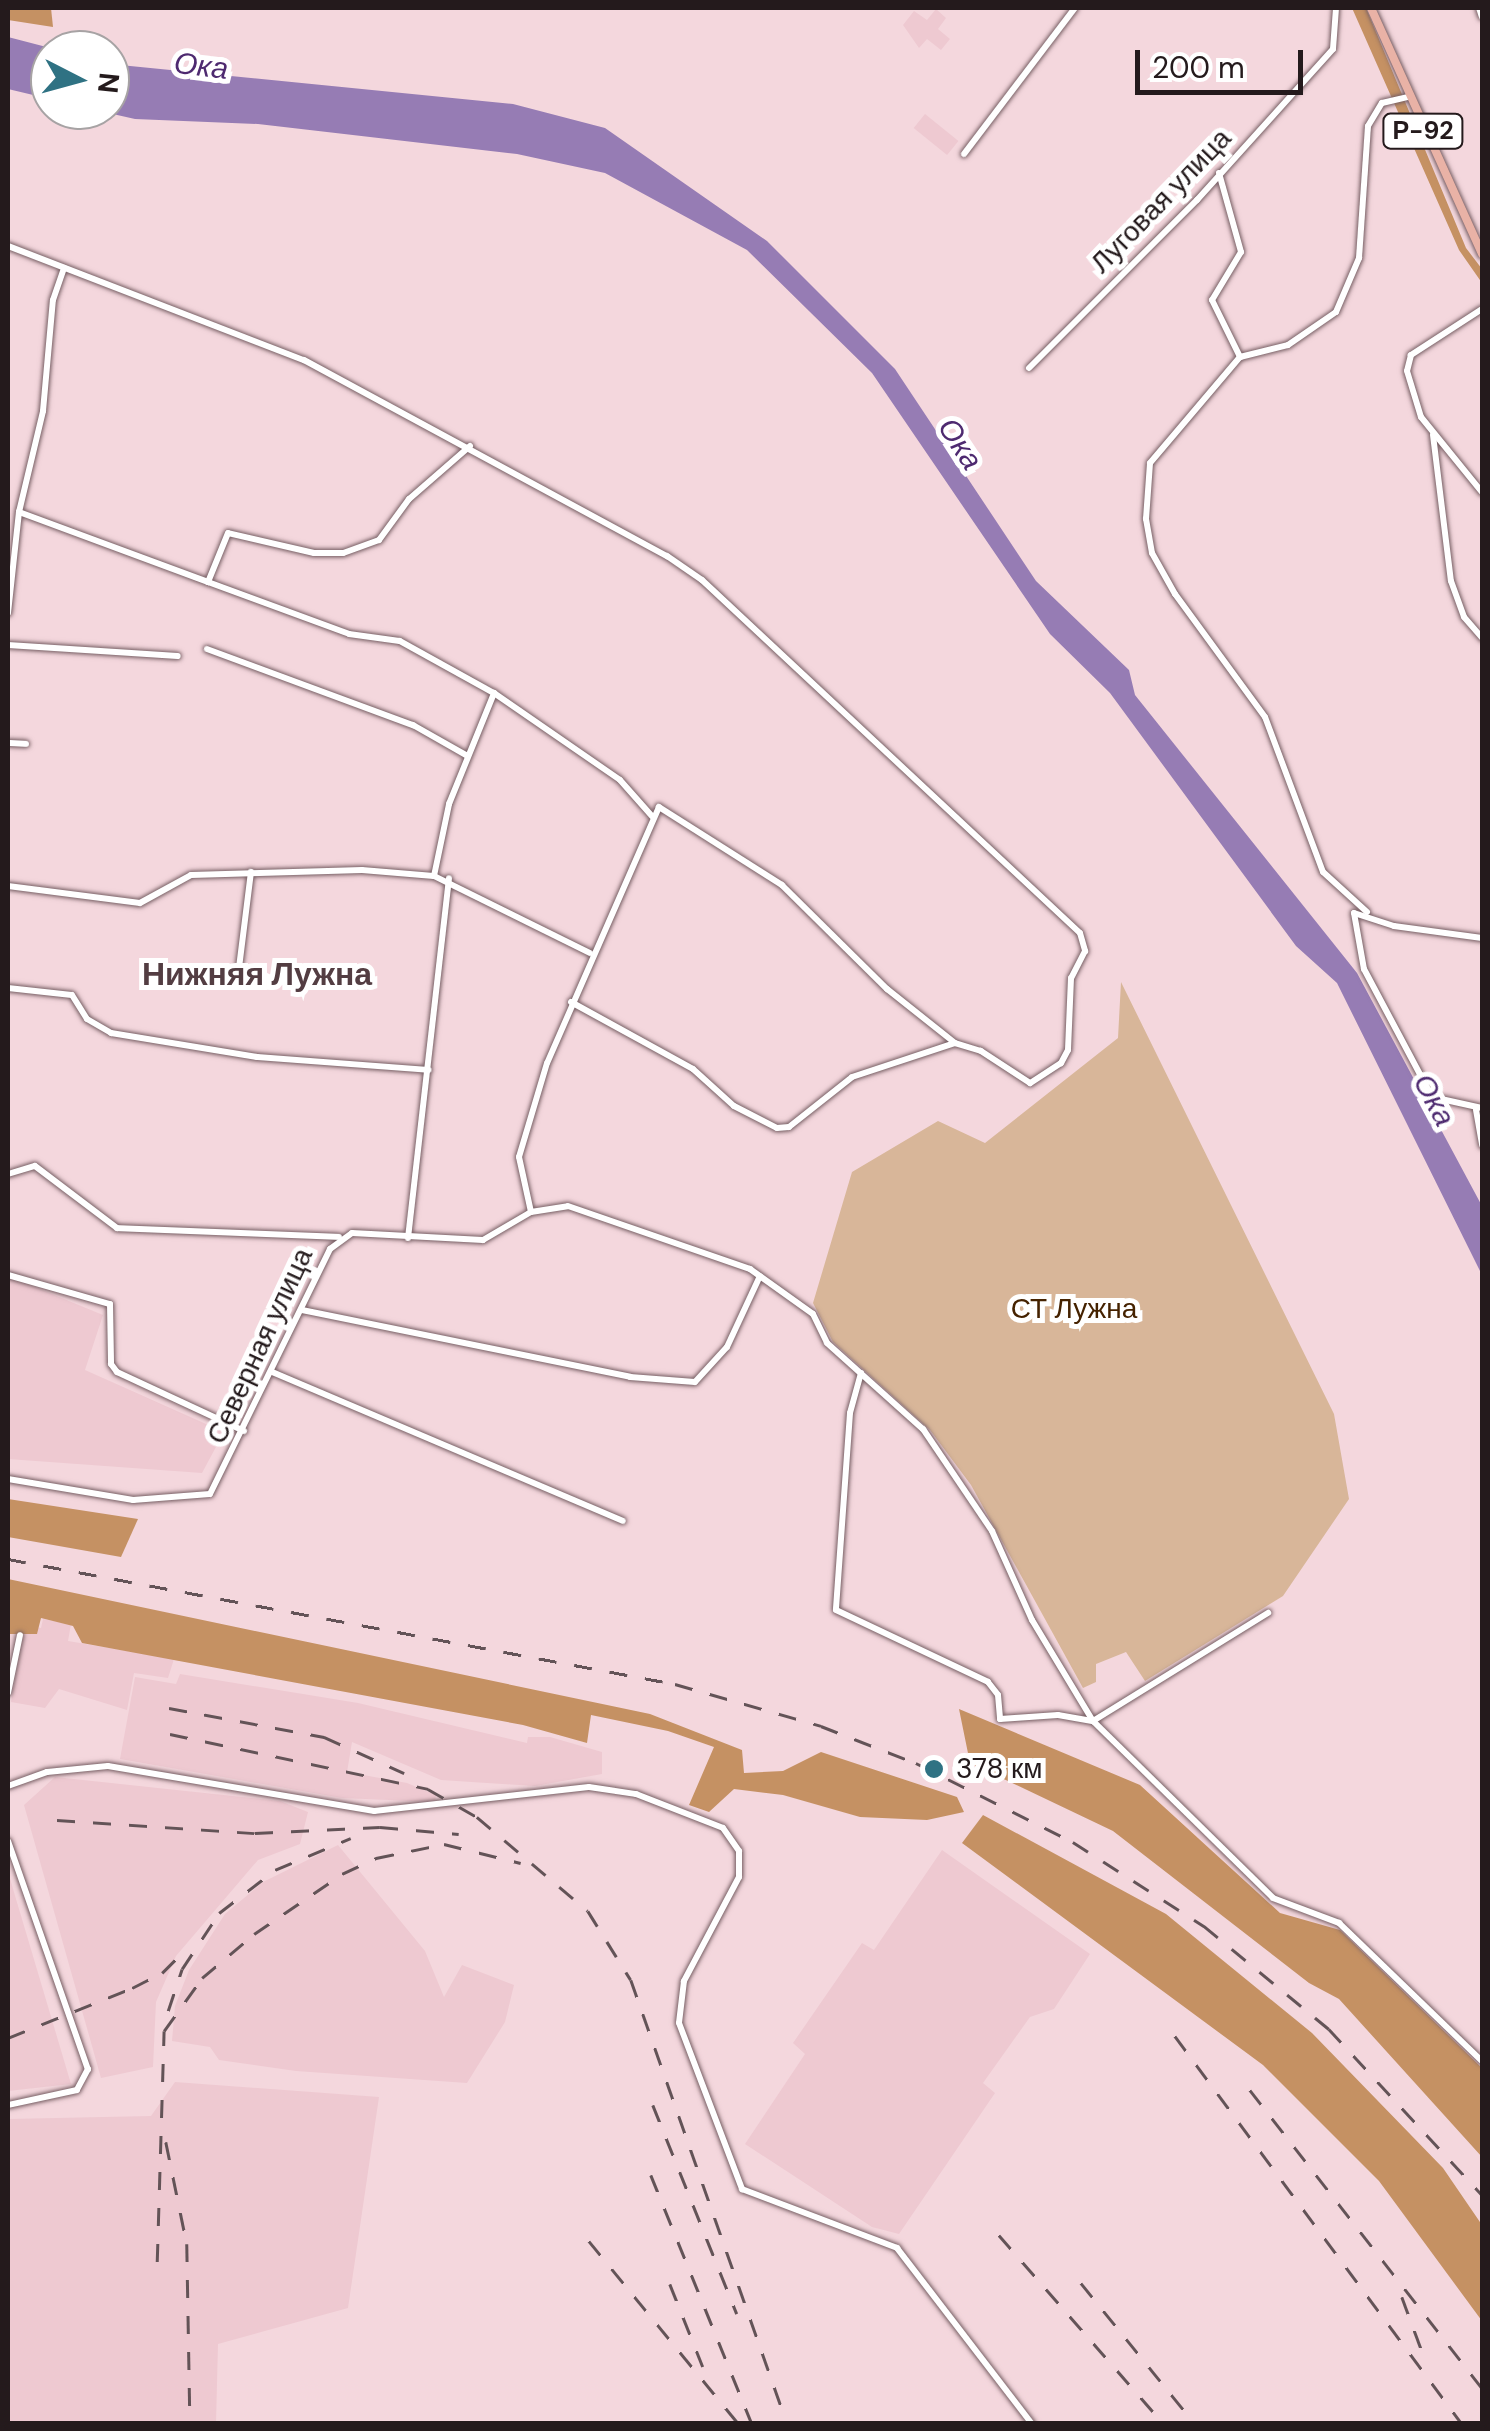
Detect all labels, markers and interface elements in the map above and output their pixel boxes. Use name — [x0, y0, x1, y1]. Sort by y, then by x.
north arrow — [30, 30, 130, 130]
scale bar — [1140, 30, 1308, 92]
water label: Ока — [172, 45, 230, 87]
text: 200 m — [1152, 48, 1245, 87]
text: N — [89, 71, 128, 95]
road number: Р-92 — [1380, 111, 1466, 151]
street label: Луговая улица — [1084, 122, 1238, 280]
water label: Ока — [930, 411, 990, 477]
district label: Нижняя Лужна — [142, 955, 372, 993]
water label: Ока — [1405, 1068, 1463, 1132]
street label: Северная улица — [200, 1243, 320, 1449]
park label: СТ Лужна — [1011, 1292, 1137, 1326]
place label: 378 км — [956, 1752, 1043, 1786]
marker: 378 км — [921, 1756, 947, 1782]

